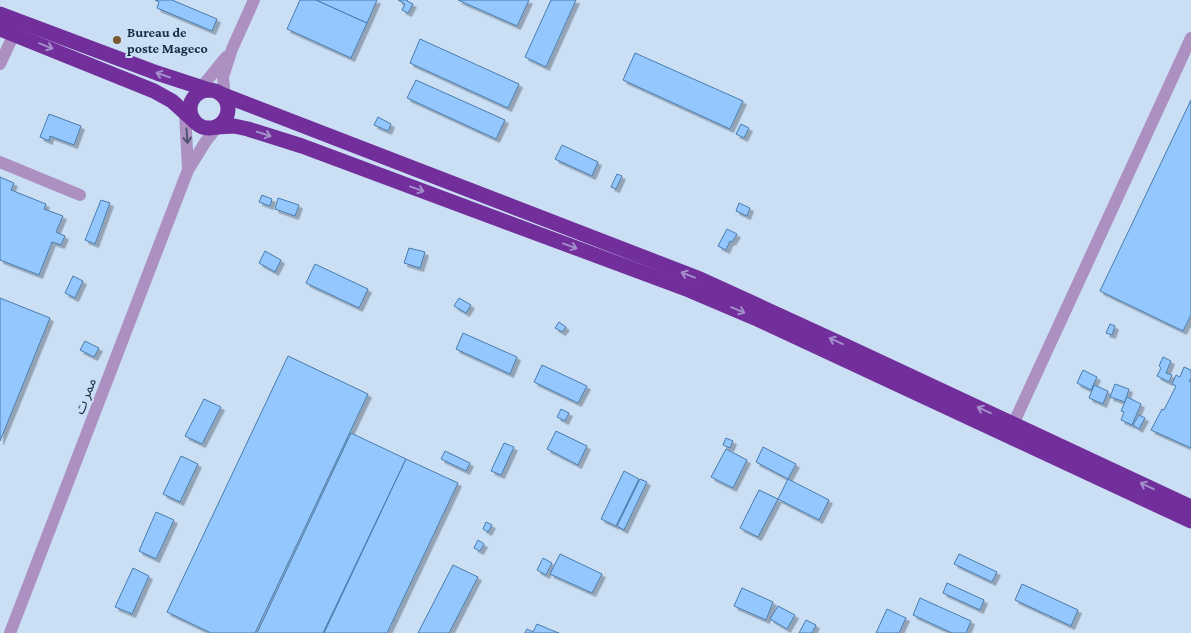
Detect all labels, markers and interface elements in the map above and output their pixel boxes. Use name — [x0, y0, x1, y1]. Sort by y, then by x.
place label: Bureau de poste Mageco — [127, 24, 208, 56]
marker: Bureau de poste Mageco — [111, 34, 123, 46]
one-way arrow — [38, 43, 53, 52]
one-way arrow — [155, 70, 171, 79]
one-way arrow — [182, 127, 192, 143]
one-way arrow — [256, 130, 272, 140]
one-way arrow — [409, 185, 425, 194]
one-way arrow — [561, 242, 577, 251]
one-way arrow — [681, 270, 696, 279]
one-way arrow — [730, 307, 745, 316]
one-way arrow — [829, 336, 844, 346]
street label: ممر ت — [71, 376, 100, 417]
one-way arrow — [976, 405, 991, 415]
one-way arrow — [1140, 481, 1155, 491]

